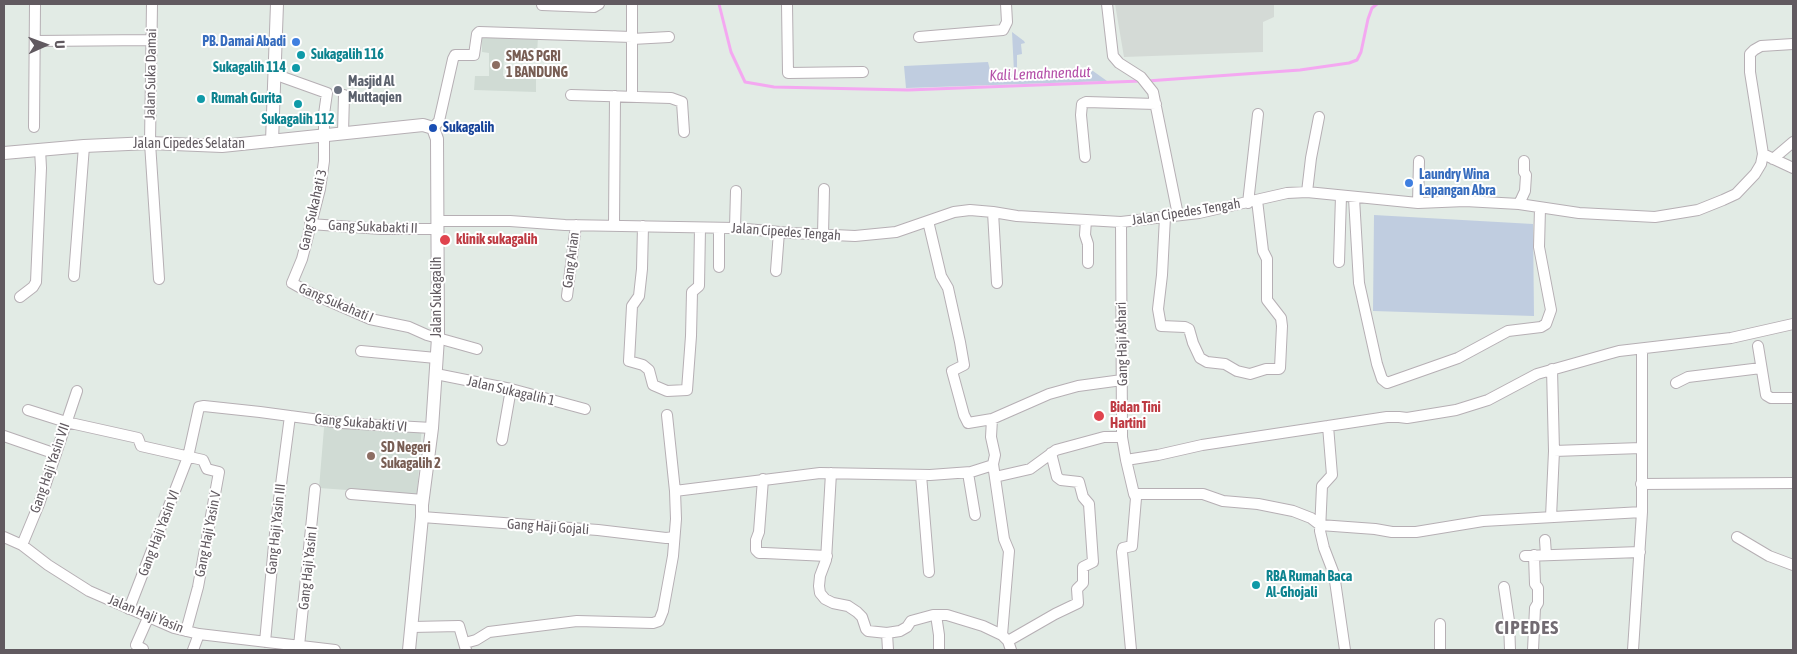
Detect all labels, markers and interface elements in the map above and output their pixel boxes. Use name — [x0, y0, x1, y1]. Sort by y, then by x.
north arrow — [20, 20, 70, 70]
street label: Jalan Suka Damai — [142, 28, 160, 120]
place label: PB. Damai Abadi — [202, 34, 286, 50]
marker: PB. Damai Abadi — [290, 36, 302, 48]
text: U — [52, 40, 68, 49]
place label: Sukagalih 116 — [311, 47, 384, 63]
marker: Sukagalih 116 — [295, 49, 307, 61]
place label: SMAS PGRI 1 BANDUNG — [506, 49, 568, 82]
marker: SMAS PGRI 1 BANDUNG — [490, 59, 502, 71]
place label: Sukagalih 114 — [213, 60, 286, 76]
marker: Sukagalih 114 — [290, 62, 302, 74]
water label: Kali Lemahnendut — [989, 63, 1091, 85]
place label: Masjid Al Muttaqien — [348, 74, 402, 106]
marker: Masjid Al Muttaqien — [332, 84, 344, 96]
place label: Rumah Gurita — [211, 91, 282, 107]
marker: Rumah Gurita — [195, 93, 207, 105]
marker: Sukagalih 112 — [292, 98, 304, 110]
place label: Sukagalih 112 — [262, 112, 334, 128]
place label: Sukagalih — [443, 120, 494, 136]
marker: Sukagalih — [427, 122, 439, 134]
street label: Jalan Cipedes Selatan — [133, 136, 245, 152]
place label: Laundry Wina Lapangan Abra — [1419, 167, 1496, 200]
street label: Gang Sukahati 3 — [295, 168, 331, 252]
marker: Laundry Wina Lapangan Abra — [1403, 177, 1415, 189]
street label: Jalan Cipedes Tengah — [1131, 195, 1241, 229]
street label: Gang Sukabakti II — [328, 217, 418, 237]
street label: Jalan Cipedes Tengah — [731, 220, 841, 244]
street label: Gang Arian — [559, 231, 583, 289]
place label: klinik sukagalih — [456, 232, 538, 248]
marker: klinik sukagalih — [438, 233, 452, 247]
street label: Jalan Sukagalih — [429, 256, 445, 338]
street label: Gang Sukahati I — [296, 280, 376, 326]
street label: Gang Haji Ashari — [1113, 302, 1131, 386]
street label: Jalan Sukagalih 1 — [465, 373, 557, 409]
place label: Bidan Tini Hartini — [1110, 400, 1161, 432]
marker: Bidan Tini Hartini — [1092, 409, 1106, 423]
street label: Gang Sukabakti VI — [314, 411, 408, 435]
street label: Gang Haji Yasin VII — [27, 421, 73, 515]
place label: SD Negeri Sukagalih 2 — [381, 440, 441, 472]
marker: SD Negeri Sukagalih 2 — [365, 450, 377, 462]
street label: Gang Haji Yasin III — [263, 483, 289, 575]
street label: Gang Haji Yasin VI — [135, 488, 183, 578]
street label: Gang Haji Yasin V — [191, 490, 225, 578]
street label: Gang Haji Gojali — [506, 516, 590, 538]
street label: Gang Haji Yasin I — [295, 525, 321, 611]
place label: RBA Rumah Baca Al-Ghojali — [1266, 569, 1352, 602]
marker: RBA Rumah Baca Al-Ghojali — [1250, 579, 1262, 591]
street label: Jalan Haji Yasin — [106, 591, 186, 637]
district label: CIPEDES — [1494, 617, 1560, 639]

